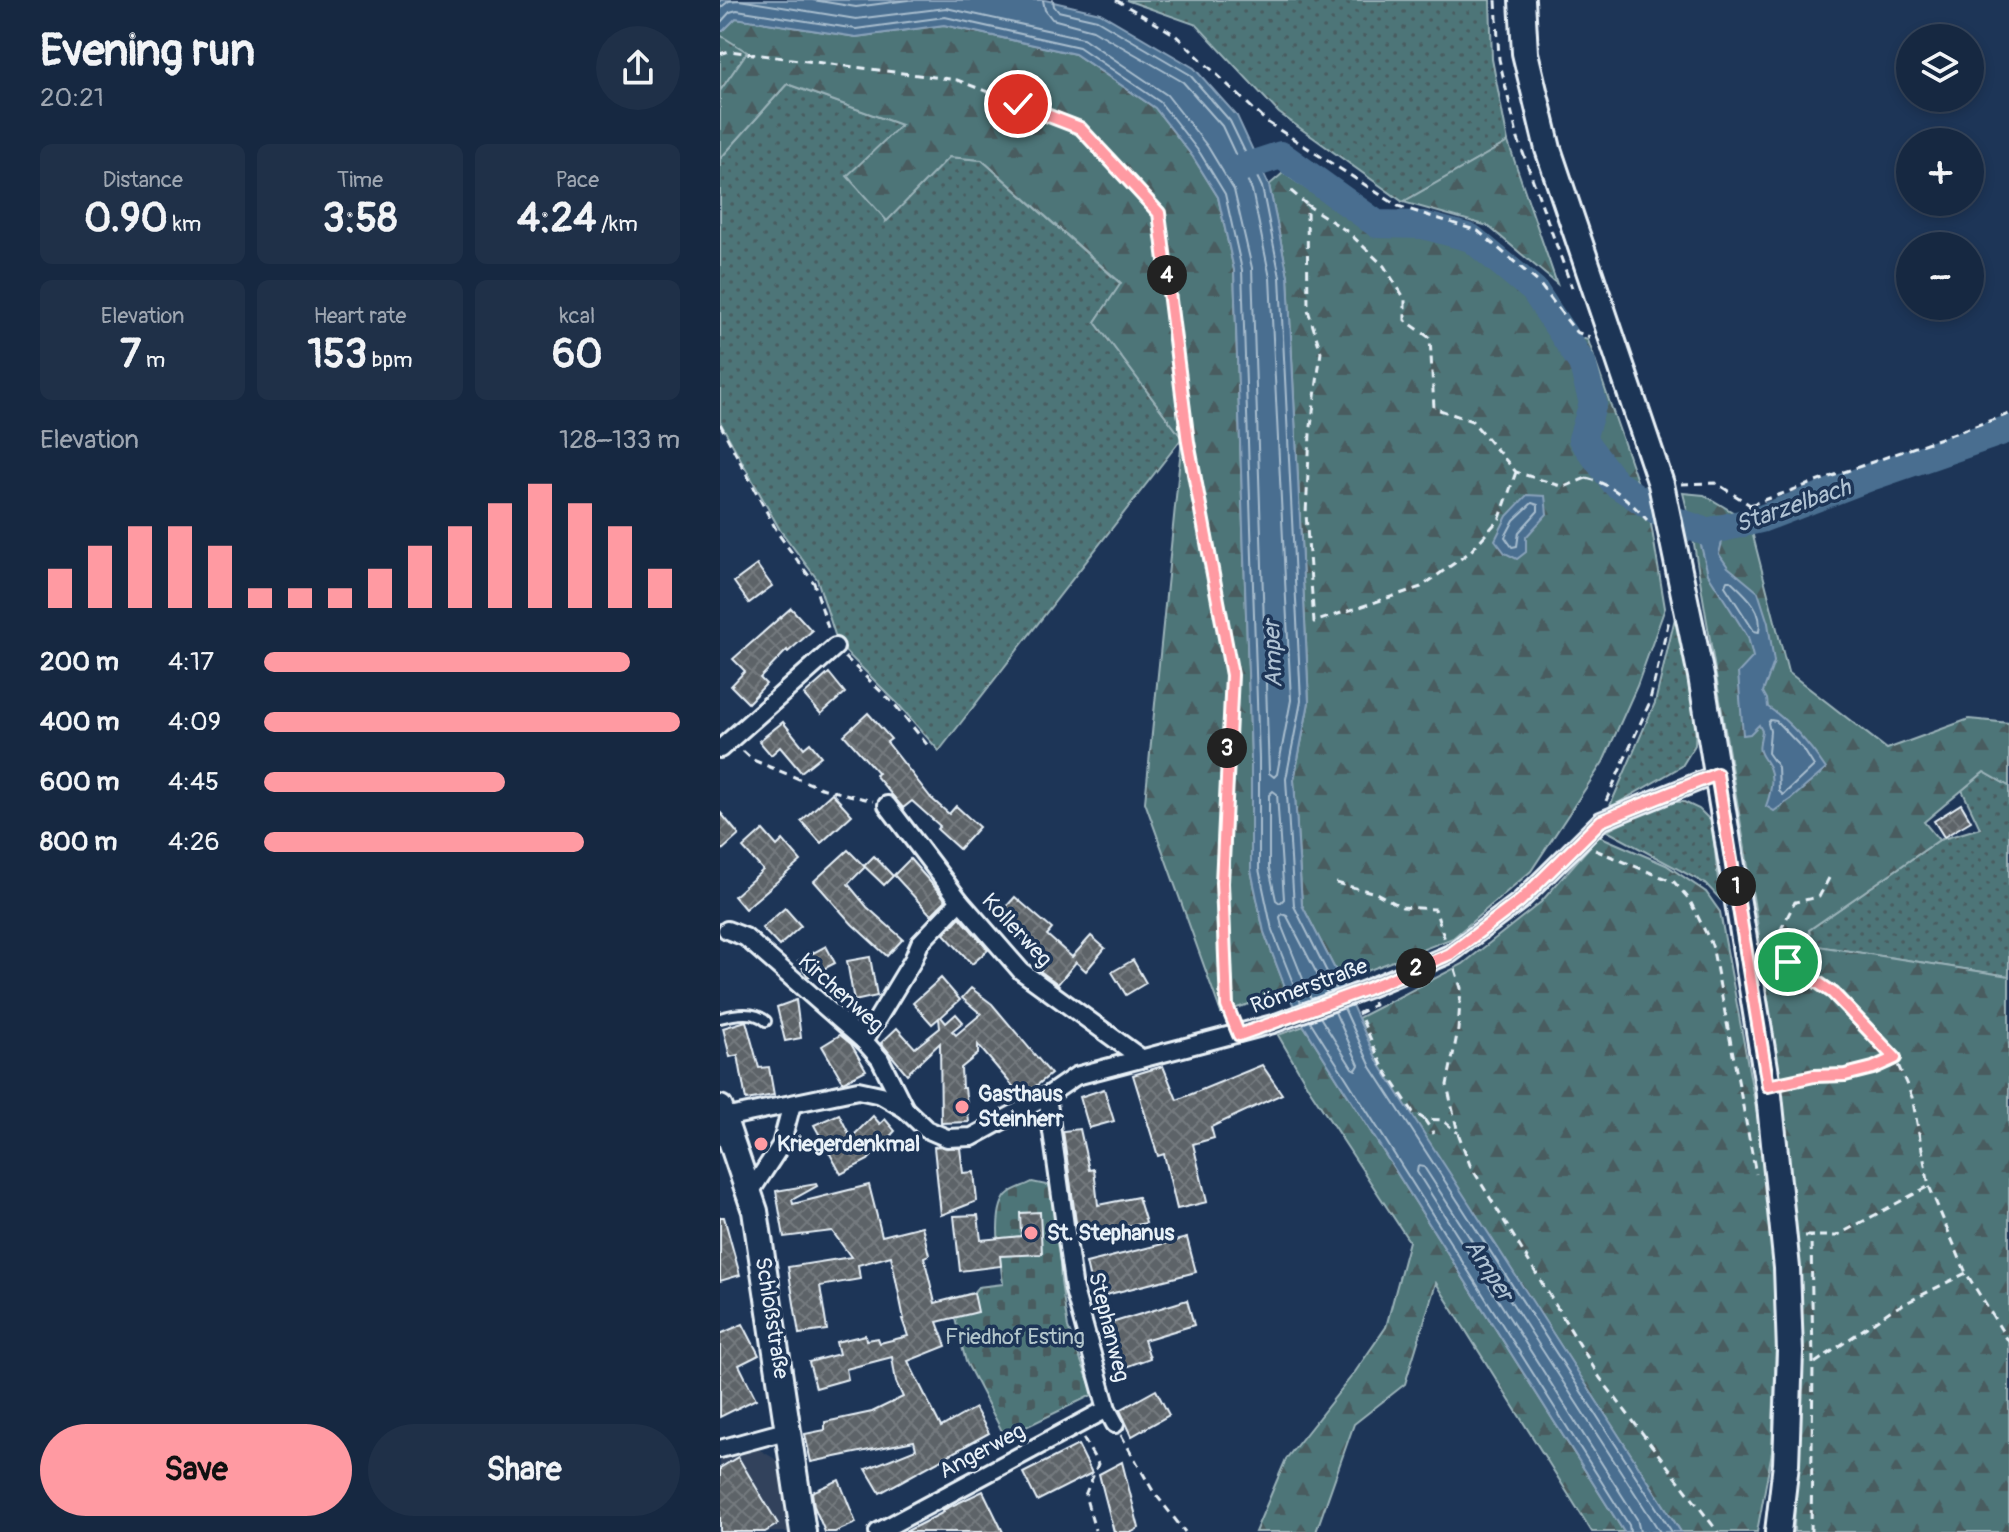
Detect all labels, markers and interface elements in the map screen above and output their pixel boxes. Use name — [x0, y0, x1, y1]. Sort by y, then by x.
text: Evening run — [40, 24, 255, 79]
map controls — [1896, 24, 1984, 320]
button: layers — [1896, 24, 1984, 112]
button: share — [596, 26, 680, 110]
pin — [984, 70, 1052, 138]
text: 20:21 — [40, 82, 104, 114]
icon: check — [996, 82, 1040, 126]
button: + — [1896, 128, 1984, 216]
text: Distance — [102, 166, 183, 194]
text: Time — [337, 166, 383, 194]
text: Pace — [556, 166, 599, 194]
text: 0.90 — [84, 194, 168, 243]
text: 3:58 — [323, 194, 397, 243]
text: 4:24 — [517, 194, 596, 243]
text: km — [168, 210, 201, 238]
text: /km — [596, 210, 638, 238]
button: − — [1896, 232, 1984, 320]
pin: 4 — [1147, 255, 1187, 295]
text: 4 — [1161, 261, 1173, 289]
text: Elevation — [101, 302, 185, 330]
text: Heart rate — [314, 302, 406, 330]
text: kcal — [559, 302, 595, 330]
text: 7 — [120, 330, 141, 379]
text: 153 — [307, 330, 367, 379]
text: 60 — [552, 330, 603, 379]
text: m — [141, 346, 165, 374]
text: bpm — [367, 346, 413, 374]
text: Elevation — [40, 424, 139, 456]
text: 128–133 m — [559, 424, 680, 456]
water label: Starzelbach — [1732, 472, 1856, 539]
water label: Amper — [1257, 616, 1289, 689]
text: 200 m — [40, 646, 119, 678]
text: 4:17 — [168, 646, 214, 678]
text: 400 m — [40, 706, 119, 738]
text: 4:09 — [168, 706, 221, 738]
pin: 3 — [1207, 728, 1247, 768]
text: 3 — [1221, 734, 1233, 762]
text: 600 m — [40, 766, 119, 798]
text: 4:45 — [168, 766, 219, 798]
text: 800 m — [40, 826, 117, 858]
text: 4:26 — [168, 826, 220, 858]
pin: 1 — [1716, 866, 1756, 906]
text: 1 — [1732, 872, 1740, 900]
street label: Kollerweg — [976, 887, 1058, 973]
pin — [1754, 928, 1822, 996]
icon: arrive — [1766, 940, 1810, 984]
street label: Kirchenweg — [792, 947, 890, 1039]
pin: 2 — [1396, 948, 1436, 988]
street label: Römerstraße — [1247, 952, 1372, 1020]
text: 2 — [1410, 954, 1422, 982]
place label: Gasthaus Steinherr — [978, 1080, 1065, 1133]
marker: Gasthaus Steinherr — [953, 1098, 971, 1116]
place label: Kriegerdenkmal — [777, 1130, 920, 1158]
marker: Kriegerdenkmal — [752, 1135, 770, 1153]
place label: St. Stephanus — [1047, 1219, 1175, 1247]
marker: St. Stephanus — [1022, 1224, 1040, 1242]
water label: Amper — [1458, 1234, 1522, 1309]
street label: Schloßstraße — [749, 1255, 795, 1381]
street label: Stephanweg — [1082, 1269, 1136, 1385]
park label: Friedhof Esting — [945, 1323, 1085, 1351]
street label: Angerweg — [934, 1417, 1030, 1485]
button: Save — [40, 1424, 352, 1516]
button: Share — [368, 1424, 680, 1516]

